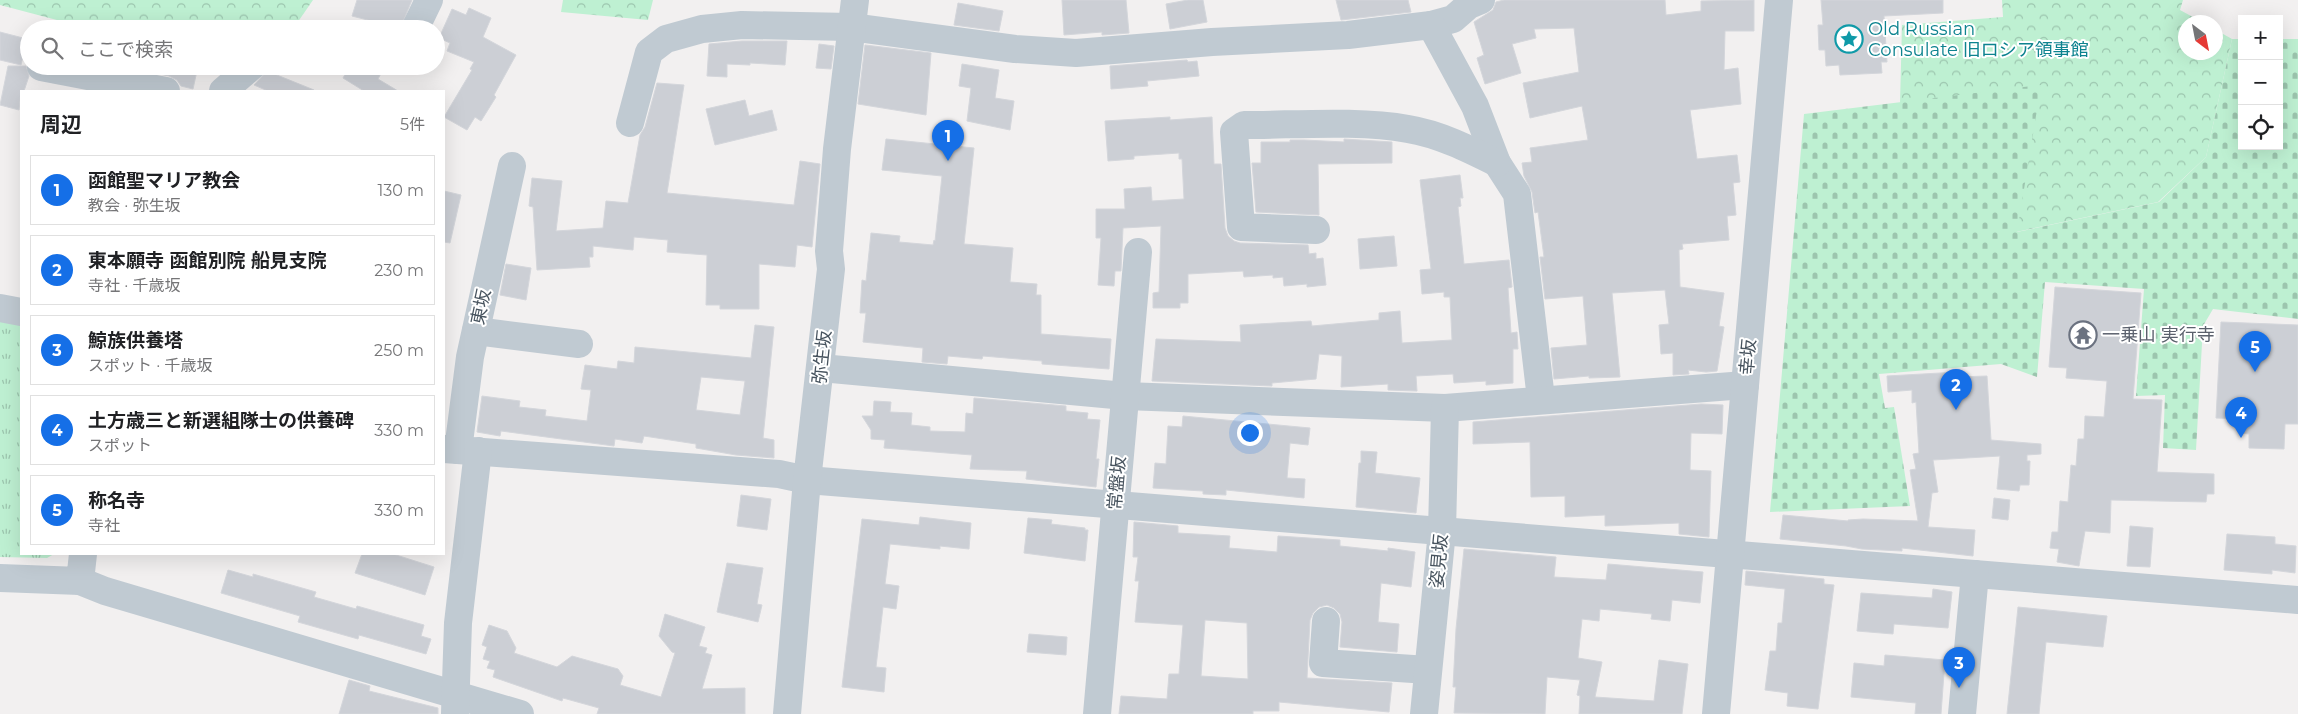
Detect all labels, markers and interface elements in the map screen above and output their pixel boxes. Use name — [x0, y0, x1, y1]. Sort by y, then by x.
north arrow — [2178, 15, 2223, 60]
map controls — [2238, 15, 2283, 150]
button: + — [2238, 15, 2283, 60]
place label: Old Russian Consulate 旧ロシア領事館 — [1868, 18, 2089, 61]
search box — [20, 20, 445, 75]
place icon: Old Russian Consulate 旧ロシア領事館 — [1834, 24, 1864, 54]
icon: search — [38, 34, 66, 62]
text: ここで検索 — [78, 38, 173, 61]
button: − — [2238, 60, 2283, 105]
button: locate — [2238, 105, 2283, 150]
text: 周辺 — [40, 112, 82, 137]
text: 5件 — [400, 115, 425, 134]
pin: 1 — [932, 120, 964, 161]
text: 函館聖マリア教会 — [88, 169, 240, 192]
text: 1 — [54, 181, 60, 200]
text: 130 m — [377, 181, 424, 200]
text: 教会 · 弥生坂 — [88, 196, 180, 215]
text: 東本願寺 函館別院 船見支院 — [88, 249, 327, 272]
text: 2 — [52, 261, 62, 280]
text: 230 m — [374, 261, 424, 280]
text: 寺社 · 千歳坂 — [88, 276, 180, 295]
street label: 東坂 — [466, 287, 496, 327]
temple icon: 一乗山 実行寺 — [2068, 320, 2098, 350]
place label: 一乗山 実行寺 — [2102, 324, 2215, 346]
text: 鯨族供養塔 — [88, 329, 183, 352]
street label: 弥生坂 — [808, 329, 836, 385]
pin: 5 — [2239, 331, 2271, 372]
street label: 幸坂 — [1735, 338, 1761, 376]
text: 3 — [52, 341, 62, 360]
text: 250 m — [374, 341, 424, 360]
text: スポット · 千歳坂 — [88, 356, 212, 375]
pin: 2 — [1940, 369, 1972, 410]
pin: 4 — [2225, 397, 2257, 438]
text: 土方歳三と新選組隊士の供養碑 — [88, 409, 354, 432]
your location — [1237, 420, 1263, 446]
text: 4 — [51, 421, 63, 440]
text: 330 m — [374, 421, 424, 440]
text: スポット — [88, 436, 152, 455]
street label: 常盤坂 — [1104, 455, 1130, 511]
text: 称名寺 — [88, 489, 145, 512]
text: 5 — [52, 501, 62, 520]
text: 330 m — [374, 501, 424, 520]
text: 寺社 — [88, 516, 120, 535]
street label: 姿見坂 — [1426, 533, 1452, 589]
pin: 3 — [1943, 647, 1975, 688]

